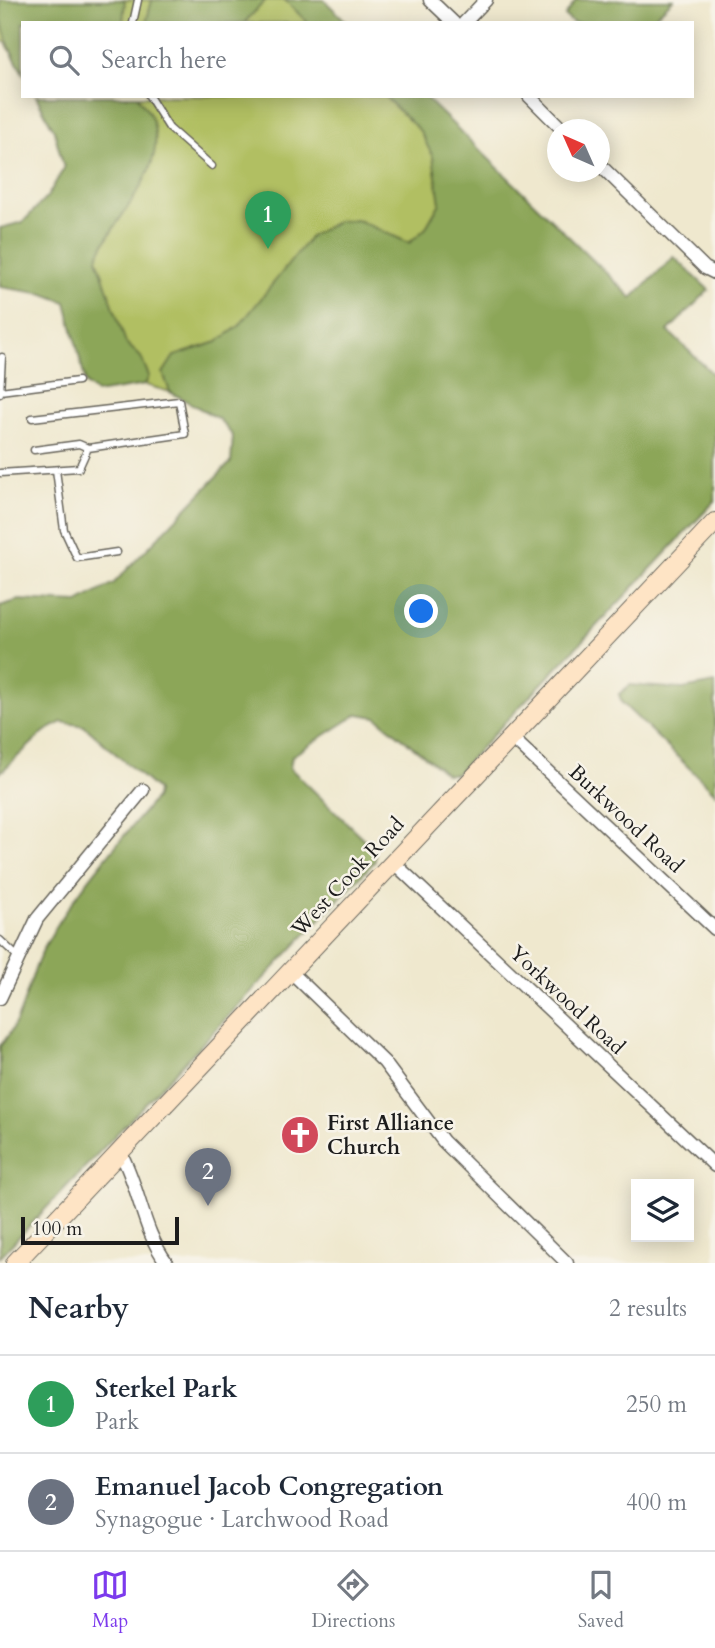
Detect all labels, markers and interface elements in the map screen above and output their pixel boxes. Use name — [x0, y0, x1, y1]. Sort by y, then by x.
search box — [21, 21, 694, 98]
icon: search — [45, 41, 83, 79]
text: Search here — [101, 42, 227, 77]
north arrow — [547, 119, 610, 182]
pin: 1 — [245, 191, 291, 249]
your location — [404, 594, 438, 628]
street label: Burkwood Road — [562, 758, 690, 880]
street label: West Cook Road — [284, 811, 411, 944]
street label: Yorkwood Road — [503, 939, 631, 1061]
place label: First Alliance Church — [327, 1109, 454, 1162]
church icon: First Alliance Church — [279, 1114, 321, 1156]
pin: 2 — [185, 1148, 231, 1206]
map controls — [631, 1179, 694, 1242]
button: layers — [631, 1179, 694, 1242]
scale bar — [21, 1214, 178, 1246]
text: 100 m — [32, 1216, 82, 1242]
text: Nearby — [28, 1288, 129, 1329]
text: 2 results — [609, 1293, 687, 1324]
text: Sterkel Park — [95, 1371, 237, 1406]
text: 1 — [45, 1389, 57, 1420]
text: 250 m — [626, 1389, 687, 1420]
text: Park — [95, 1406, 139, 1437]
text: Emanuel Jacob Congregation — [95, 1469, 443, 1504]
text: 2 — [45, 1487, 57, 1518]
text: 400 m — [626, 1487, 687, 1518]
text: Synagogue · Larchwood Road — [95, 1504, 389, 1535]
tab: Map — [91, 1566, 129, 1634]
tab: Directions — [312, 1566, 395, 1634]
tab: Saved — [578, 1566, 624, 1634]

